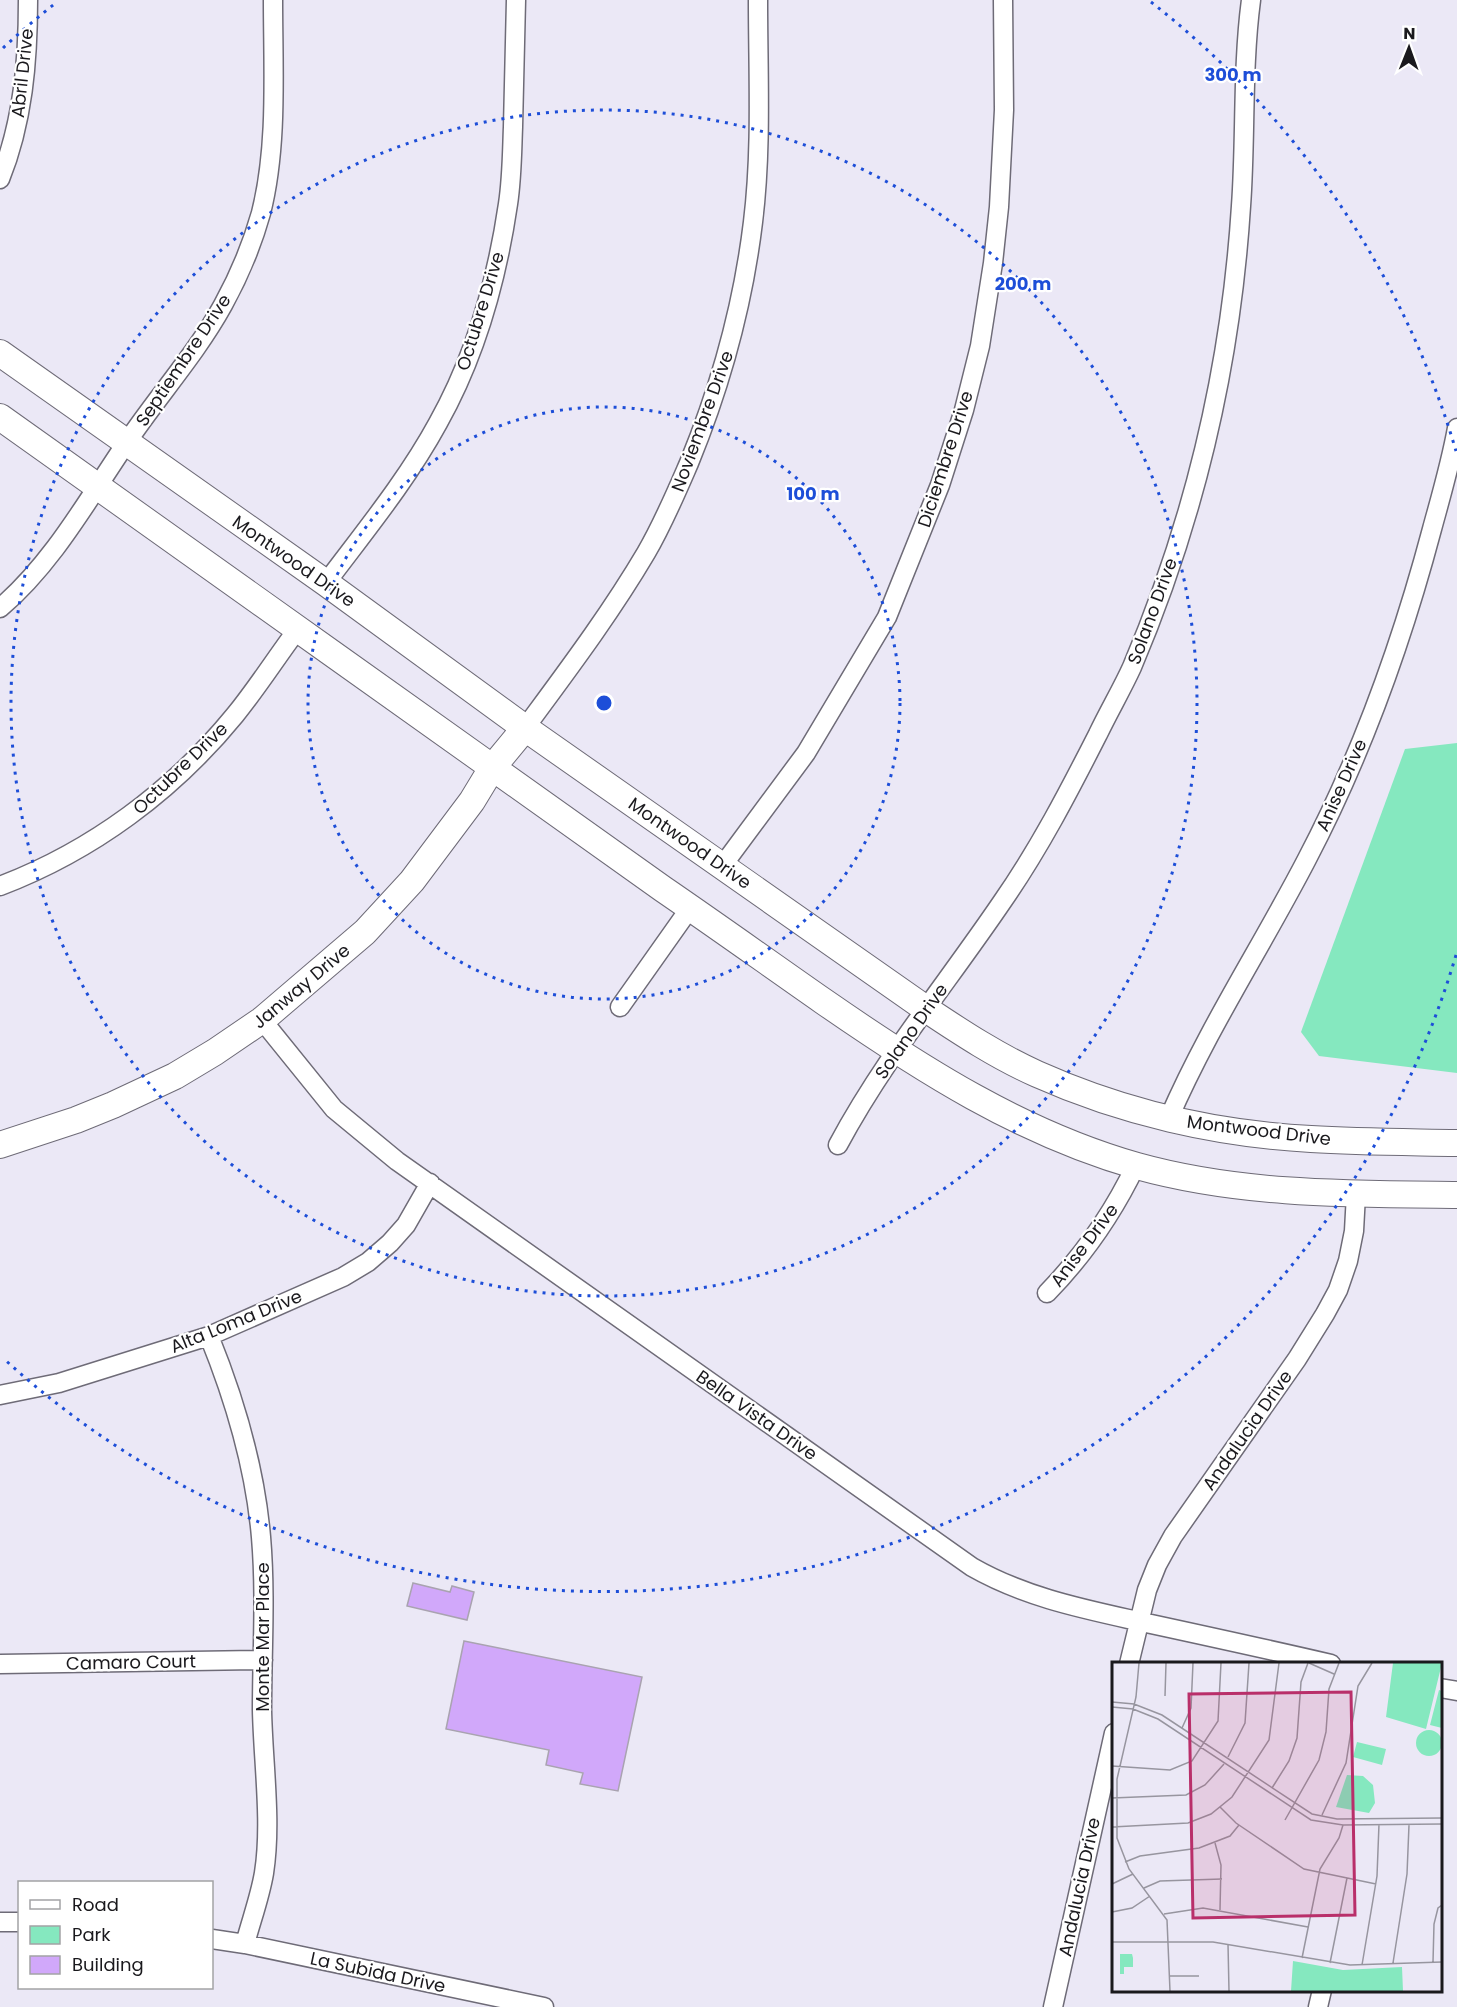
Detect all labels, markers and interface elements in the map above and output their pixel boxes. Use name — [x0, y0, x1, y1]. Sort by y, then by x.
north arrow — [1379, 18, 1439, 78]
text: N — [1403, 22, 1415, 45]
street label: Abril Drive — [5, 27, 39, 119]
text: 300 m — [1204, 62, 1262, 87]
street label: Octubre Drive — [450, 248, 510, 374]
text: 200 m — [995, 271, 1051, 296]
street label: Septiembre Drive — [129, 289, 237, 431]
street label: Noviembre Drive — [665, 347, 739, 495]
street label: Diciembre Drive — [911, 388, 979, 530]
text: 100 m — [786, 481, 840, 506]
street label: Montwood Drive — [227, 509, 361, 613]
street label: Solano Drive — [1121, 554, 1183, 668]
centre of rings — [594, 693, 614, 713]
street label: Octubre Drive — [127, 716, 233, 820]
street label: Anise Drive — [1310, 735, 1372, 835]
street label: Montwood Drive — [623, 791, 757, 895]
street label: Janway Drive — [247, 938, 355, 1034]
street label: Solano Drive — [869, 978, 953, 1084]
street label: Montwood Drive — [1186, 1109, 1332, 1151]
street label: Anise Drive — [1044, 1198, 1124, 1292]
street label: Alta Loma Drive — [166, 1283, 306, 1359]
street label: Bella Vista Drive — [691, 1364, 823, 1466]
street label: Andalucia Drive — [1196, 1365, 1298, 1495]
street label: Monte Mar Place — [250, 1562, 275, 1712]
street label: Camaro Court — [66, 1648, 196, 1676]
inset map — [1112, 1662, 1442, 1992]
street label: Andalucia Drive — [1052, 1815, 1106, 1959]
legend — [18, 1881, 213, 1989]
text: Road — [72, 1892, 119, 1917]
text: Park — [72, 1922, 111, 1947]
street label: La Subida Drive — [308, 1945, 448, 1999]
text: Building — [72, 1952, 144, 1977]

